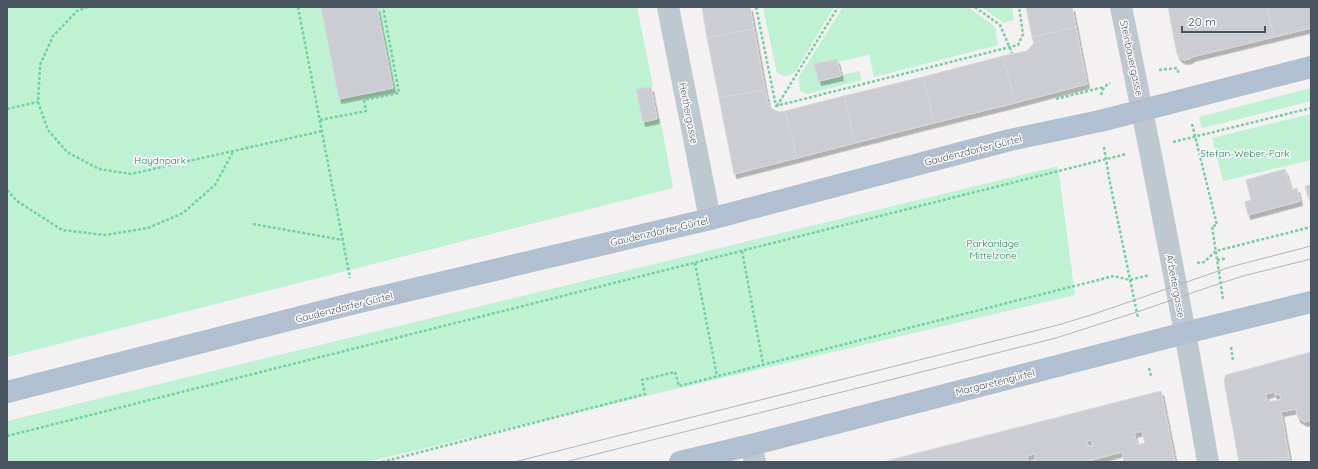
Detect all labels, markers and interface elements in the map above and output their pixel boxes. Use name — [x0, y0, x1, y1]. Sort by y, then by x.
scale bar — [1182, 8, 1265, 34]
text: 20 m — [1188, 14, 1216, 29]
street label: Steinbauergasse — [1117, 19, 1146, 97]
street label: Herthergasse — [676, 81, 701, 145]
street label: Gaudenzdorfer Gürtel — [923, 132, 1023, 169]
park label: Stefan-Weber-Park — [1200, 147, 1290, 160]
park label: Haydnpark — [134, 154, 186, 167]
street label: Gaudenzdorfer Gürtel — [609, 214, 709, 249]
park label: Parkanlage Mittelzone — [966, 237, 1020, 262]
street label: Arbeitergasse — [1163, 253, 1188, 319]
street label: Gaudenzdorfer Gürtel — [294, 289, 394, 326]
street label: Margaretengürtel — [954, 366, 1036, 399]

